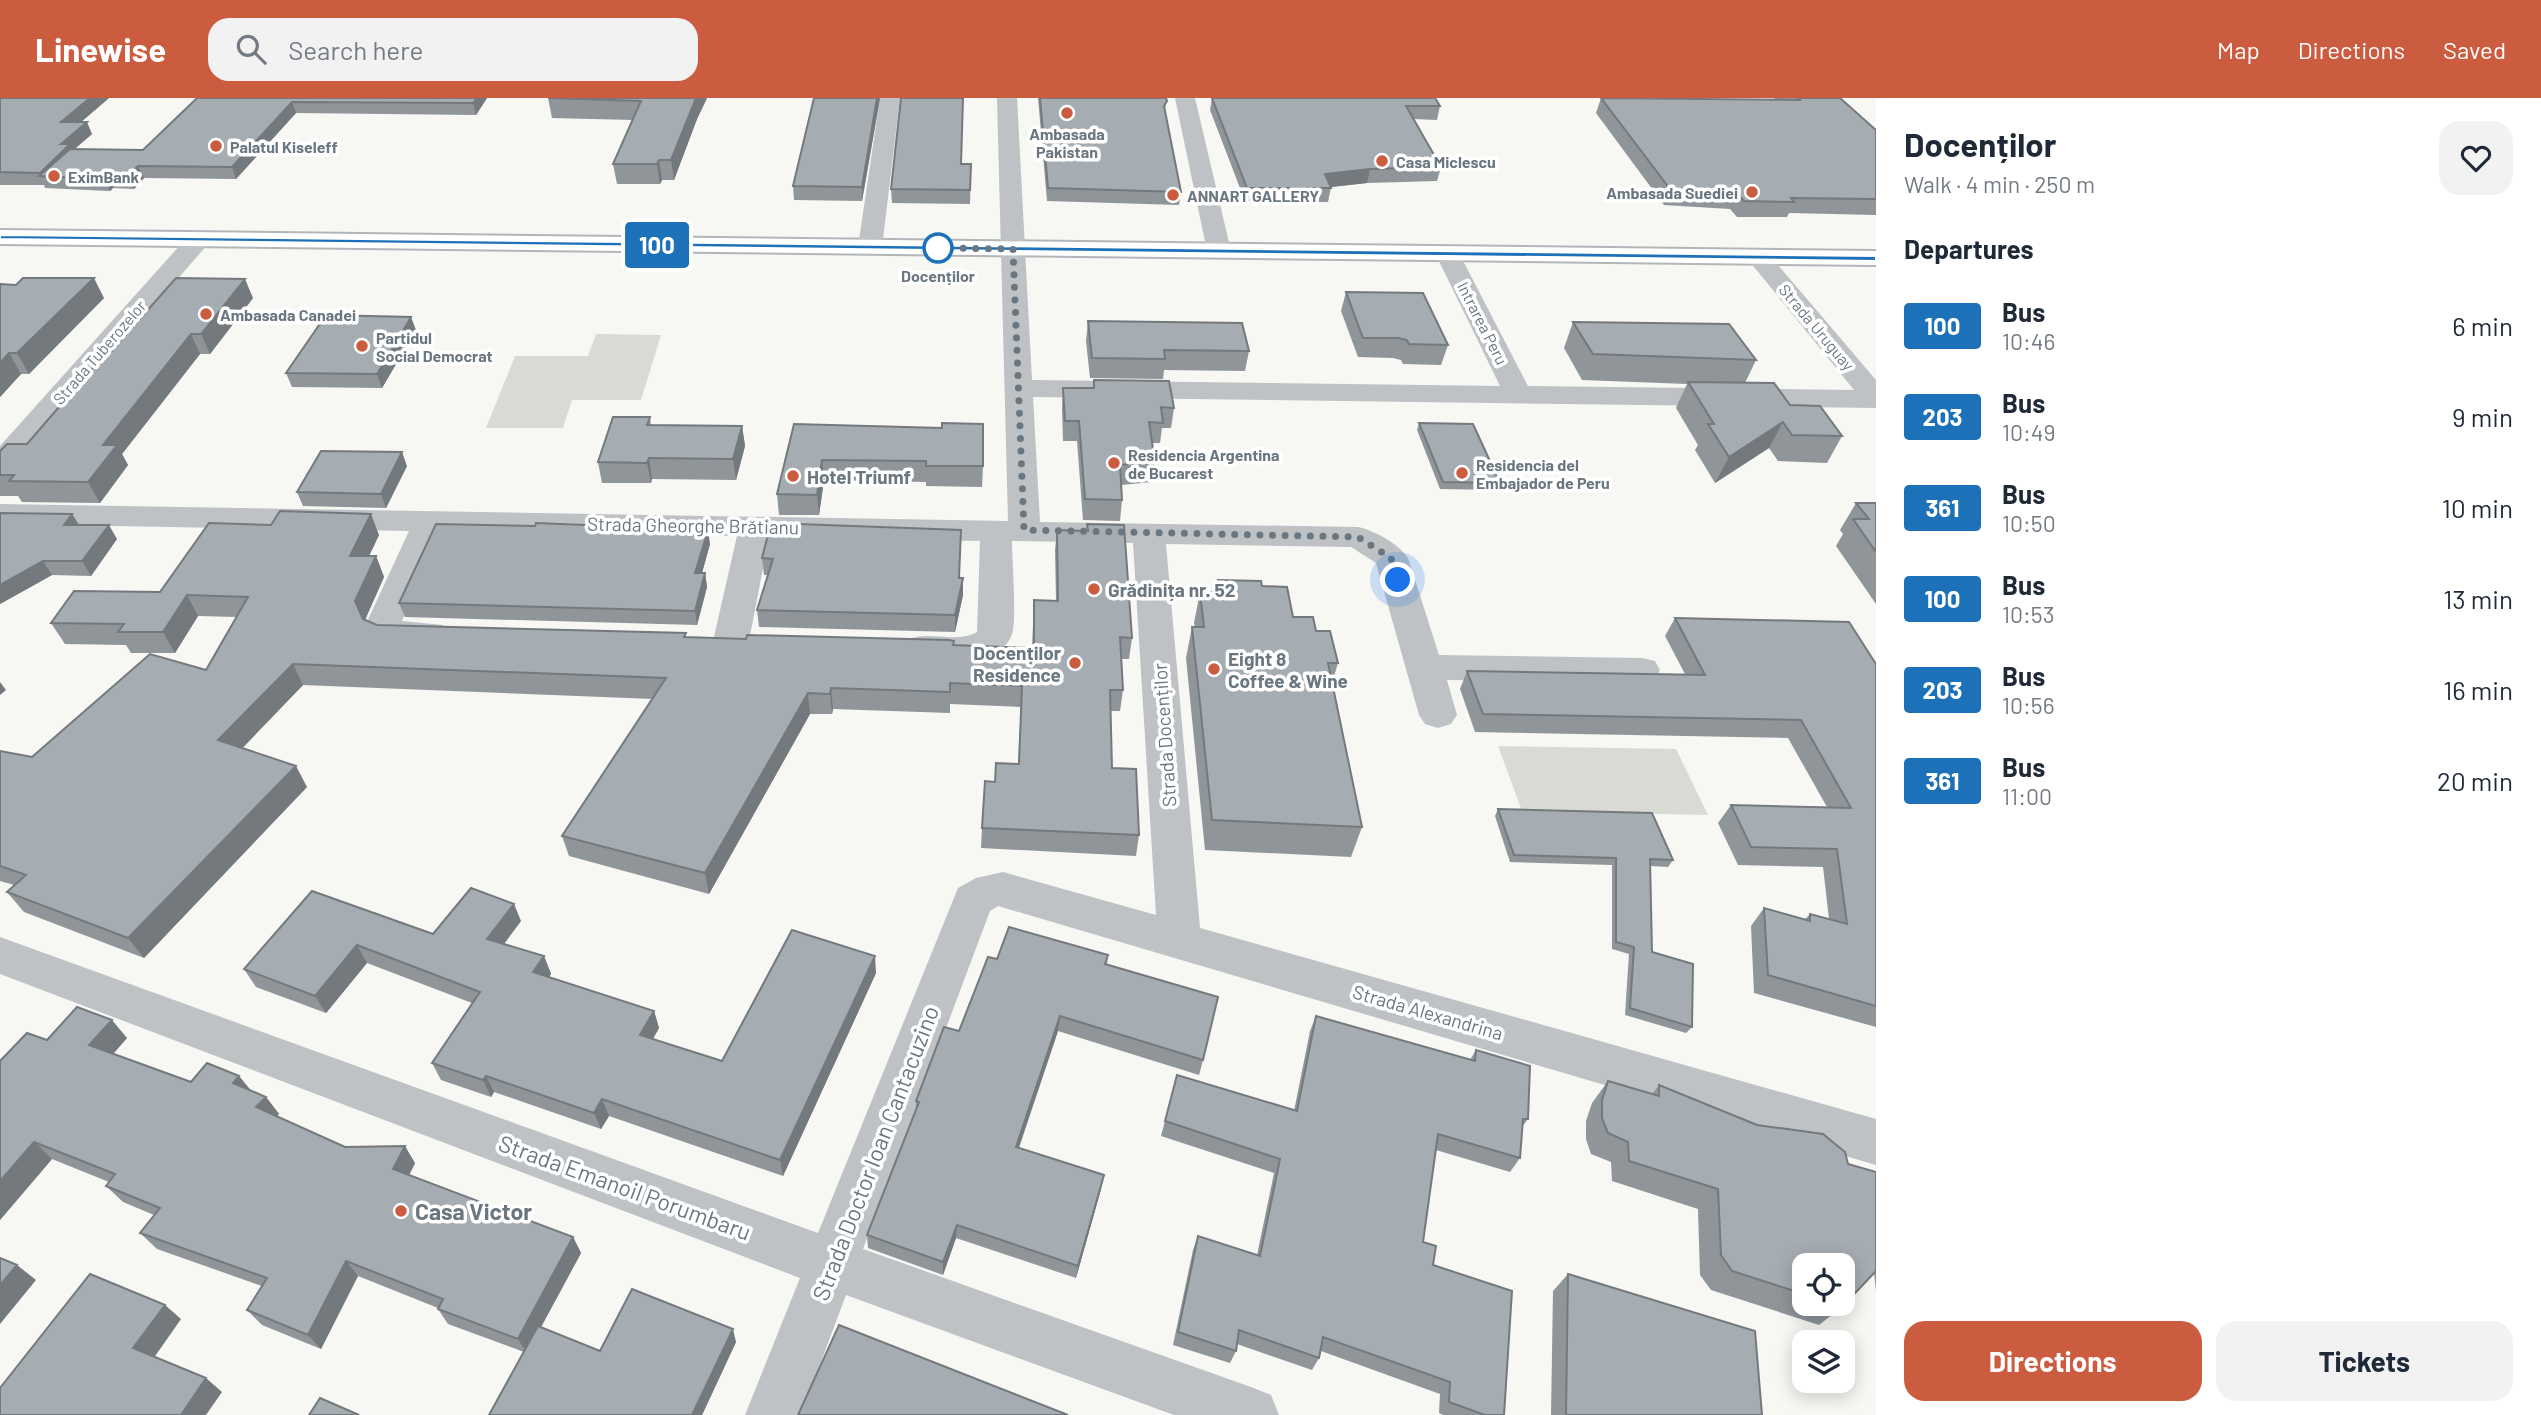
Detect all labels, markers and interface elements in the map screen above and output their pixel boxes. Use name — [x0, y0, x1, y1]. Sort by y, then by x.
search box — [208, 18, 698, 81]
text: Linewise — [35, 29, 166, 69]
icon: search — [232, 30, 270, 68]
text: Search here — [288, 34, 423, 65]
text: Map — [2217, 35, 2260, 64]
text: Directions — [2298, 35, 2405, 64]
text: Saved — [2443, 35, 2506, 64]
marker: Ambasada Pakistan — [1059, 105, 1075, 121]
button: heart — [2439, 121, 2513, 195]
place label: Ambasada Pakistan — [1029, 124, 1105, 161]
text: Docenților — [1904, 124, 2056, 164]
place label: Palatul Kiseleff — [230, 137, 338, 156]
marker: Palatul Kiseleff — [208, 138, 224, 154]
place label: Casa Miclescu — [1396, 152, 1496, 171]
marker: Casa Miclescu — [1374, 153, 1390, 169]
place label: EximBank — [68, 167, 139, 186]
marker: EximBank — [46, 168, 62, 184]
text: Walk · 4 min · 250 m — [1904, 170, 2095, 198]
place label: Ambasada Suediei — [1606, 183, 1738, 202]
marker: Ambasada Suediei — [1744, 184, 1760, 200]
place label: ANNART GALLERY — [1187, 186, 1319, 205]
marker: ANNART GALLERY — [1165, 187, 1181, 203]
line badge: 100 — [617, 222, 697, 268]
text: 100 — [639, 230, 675, 259]
marker: Docenților — [923, 233, 953, 263]
text: Departures — [1904, 233, 2034, 264]
place label: Docenților — [901, 266, 975, 285]
street label: Intrarea Peru — [1454, 278, 1512, 368]
street label: Strada Uruguay — [1775, 280, 1859, 374]
street label: Strada Tuberozelor — [49, 296, 149, 408]
text: Bus — [2002, 296, 2045, 327]
place label: Ambasada Canadei — [220, 305, 356, 324]
marker: Ambasada Canadei — [198, 306, 214, 322]
text: 6 min — [2452, 310, 2513, 341]
text: 100 — [1925, 311, 1960, 340]
text: 10:46 — [2002, 327, 2055, 355]
place label: Partidul Social Democrat — [376, 328, 492, 365]
marker: Partidul Social Democrat — [354, 338, 370, 354]
text: Bus — [2002, 387, 2045, 418]
text: 9 min — [2452, 401, 2513, 432]
text: 203 — [1922, 402, 1963, 431]
text: 10:49 — [2002, 418, 2056, 446]
place label: Residencia Argentina de Bucarest — [1128, 445, 1280, 482]
marker: Residencia Argentina de Bucarest — [1106, 455, 1122, 471]
place label: Residencia del Embajador de Peru — [1476, 455, 1610, 492]
place label: Hotel Triumf — [807, 465, 911, 488]
marker: Residencia del Embajador de Peru — [1454, 465, 1470, 481]
marker: Hotel Triumf — [785, 468, 801, 484]
text: Bus — [2002, 478, 2045, 509]
text: 10 min — [2442, 492, 2513, 523]
text: 361 — [1925, 493, 1960, 522]
text: 10:50 — [2002, 509, 2056, 537]
street label: Strada Gheorghe Brătianu — [587, 512, 799, 538]
your location — [1380, 562, 1415, 597]
text: Bus — [2002, 569, 2045, 600]
place label: Grădinița nr. 52 — [1108, 578, 1235, 601]
marker: Grădinița nr. 52 — [1086, 581, 1102, 597]
text: 13 min — [2443, 583, 2513, 614]
text: 100 — [1925, 584, 1960, 613]
text: 10:53 — [2002, 600, 2055, 628]
place label: Docenților Residence — [973, 641, 1062, 686]
place label: Eight 8 Coffee & Wine — [1228, 647, 1348, 692]
marker: Docenților Residence — [1067, 655, 1083, 671]
text: Bus — [2002, 660, 2045, 691]
marker: Eight 8 Coffee & Wine — [1206, 661, 1222, 677]
street label: Strada Docenților — [1147, 662, 1181, 808]
text: 16 min — [2443, 674, 2513, 705]
text: 203 — [1922, 675, 1963, 704]
text: 10:56 — [2002, 691, 2055, 719]
text: Bus — [2002, 751, 2045, 782]
text: 20 min — [2437, 765, 2513, 796]
text: 361 — [1925, 766, 1960, 795]
text: 11:00 — [2002, 782, 2052, 810]
street label: Strada Alexandrina — [1350, 980, 1506, 1044]
street label: Strada Doctor Ioan Cantacuzino — [806, 1002, 944, 1304]
street label: Strada Emanoil Porumbaru — [495, 1128, 755, 1246]
place label: Casa Victor — [415, 1197, 532, 1225]
marker: Casa Victor — [393, 1203, 409, 1219]
map controls — [1792, 1253, 1855, 1393]
button: locate — [1792, 1253, 1855, 1316]
button: Directions — [1904, 1321, 2202, 1401]
button: Tickets — [2216, 1321, 2513, 1401]
button: layers — [1792, 1330, 1855, 1393]

